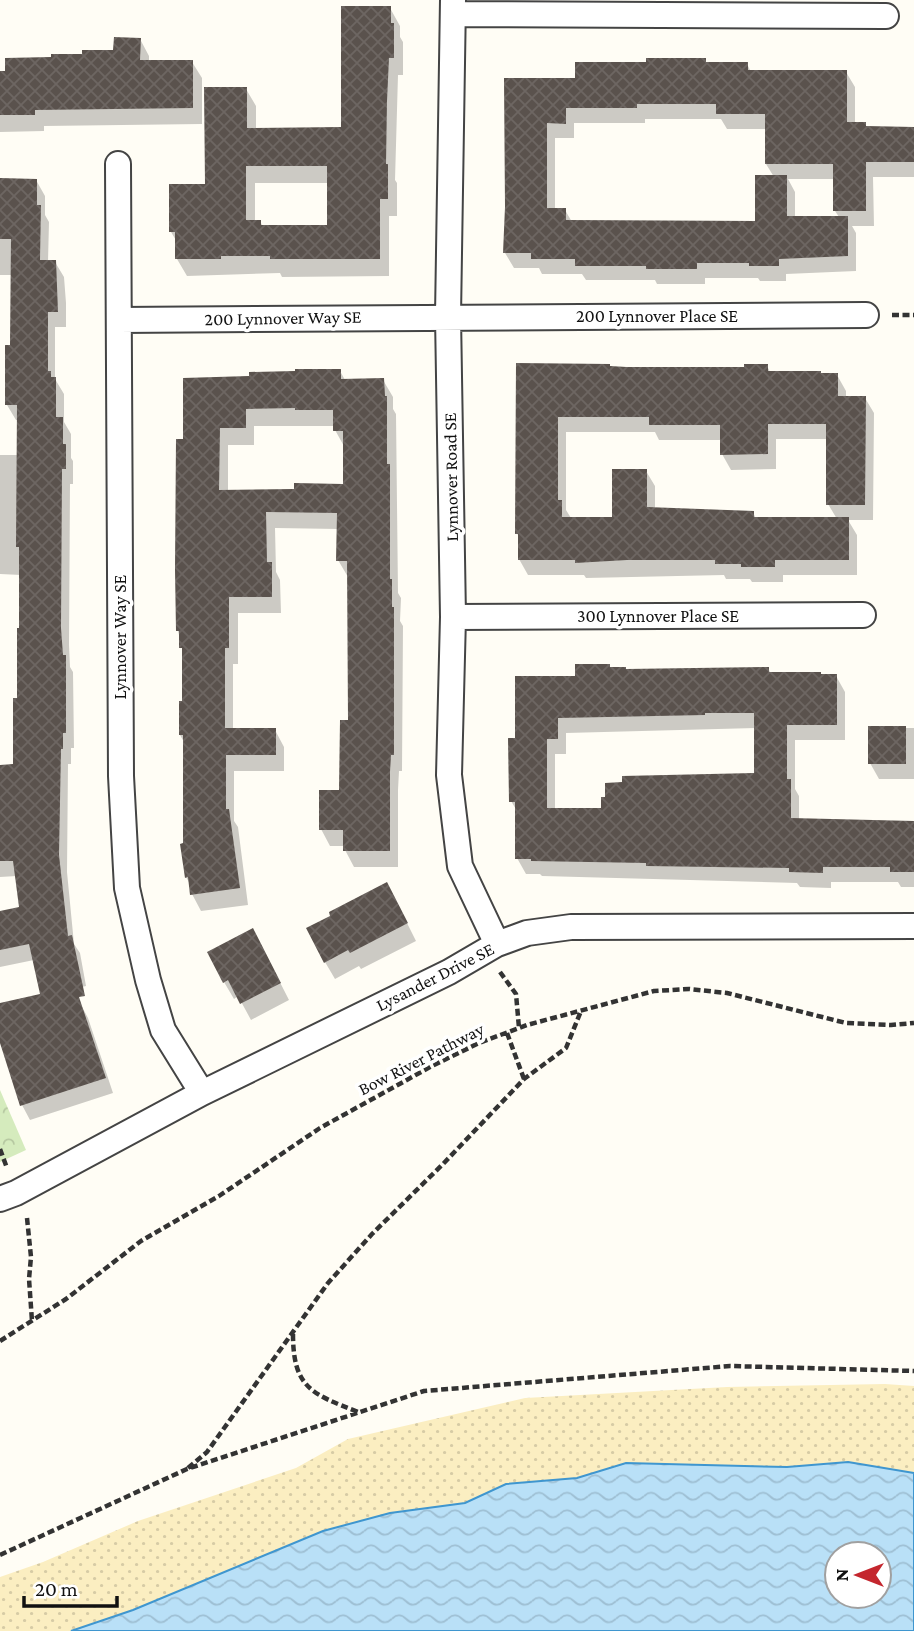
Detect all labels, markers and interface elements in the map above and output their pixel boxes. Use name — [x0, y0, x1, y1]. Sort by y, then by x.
street label: 200 Lynnover Place SE — [576, 306, 738, 326]
street label: 200 Lynnover Way SE — [204, 307, 362, 329]
street label: Lynnover Road SE — [440, 412, 462, 542]
street label: Lynnover Way SE — [110, 574, 130, 699]
street label: 300 Lynnover Place SE — [577, 606, 739, 626]
street label: Lysander Drive SE — [373, 939, 498, 1015]
street label: Bow River Pathway — [355, 1018, 488, 1099]
north arrow — [823, 1540, 893, 1610]
scale bar — [24, 1564, 117, 1608]
text: N — [831, 1568, 852, 1581]
text: 20 m — [35, 1577, 78, 1601]

